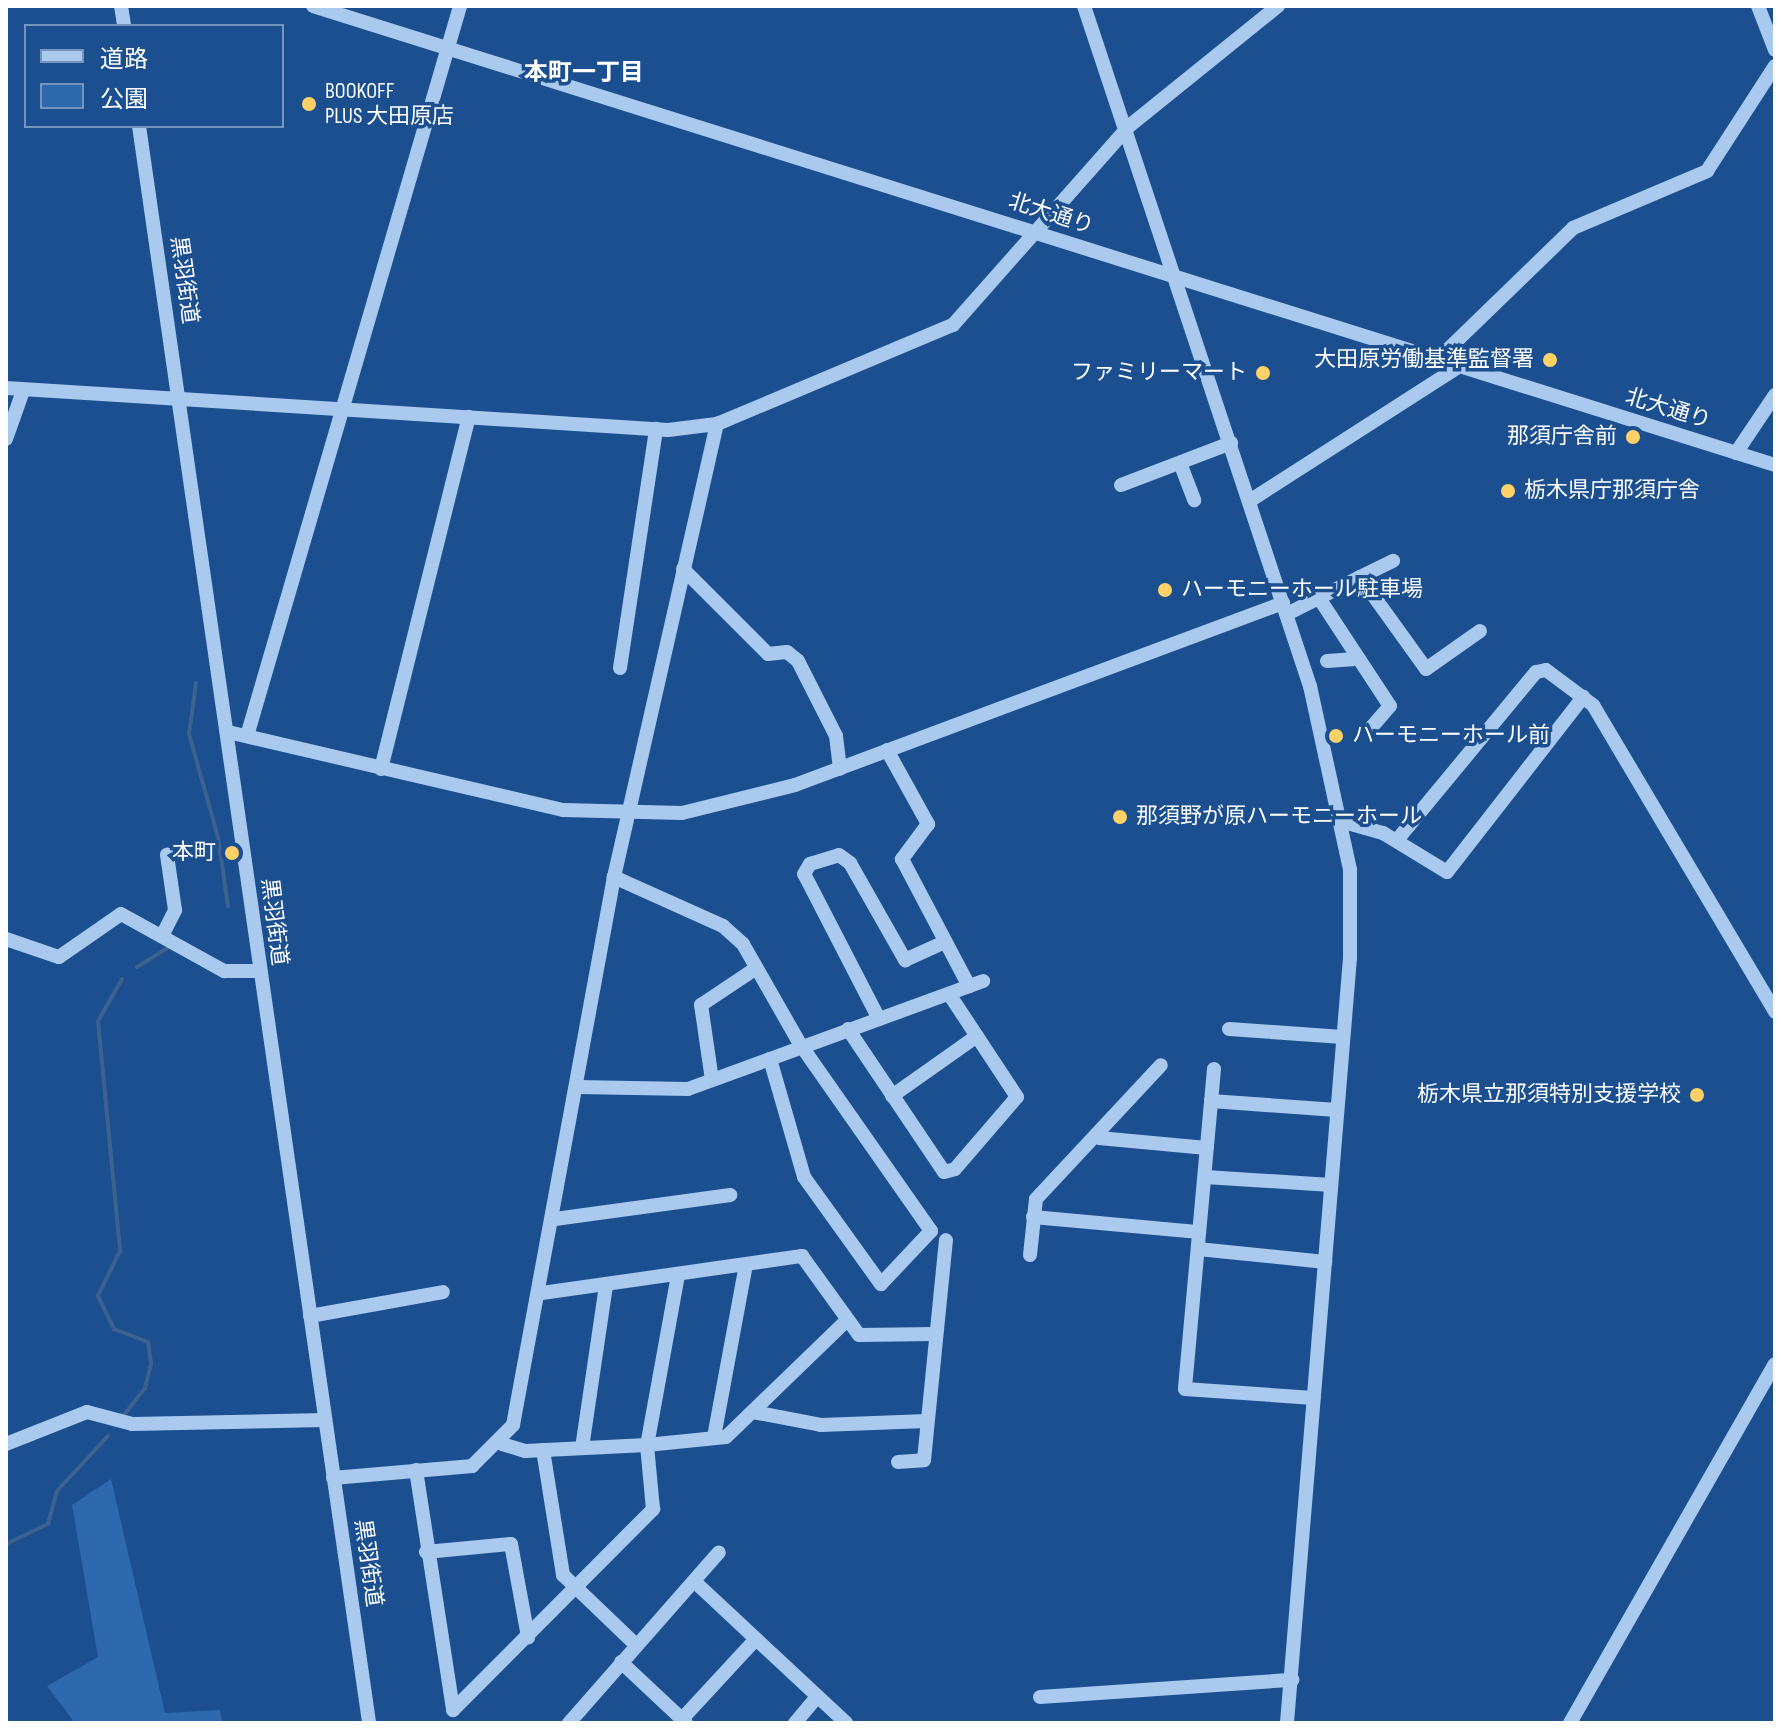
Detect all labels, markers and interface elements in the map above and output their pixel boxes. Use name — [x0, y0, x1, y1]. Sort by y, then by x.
legend — [24, 24, 284, 128]
text: 道路 — [100, 45, 148, 74]
district label: 本町一丁目 — [524, 59, 644, 87]
place label: BOOKOFF PLUS 大田原店 — [325, 78, 454, 130]
text: 公園 — [100, 85, 148, 114]
marker: BOOKOFF PLUS 大田原店 — [300, 95, 318, 113]
street label: 北大通り — [1005, 188, 1097, 240]
street label: 黒羽街道 — [165, 235, 203, 325]
place label: 大田原労働基準監督署 — [1314, 347, 1534, 373]
marker: 大田原労働基準監督署 — [1541, 351, 1559, 369]
place label: ファミリーマート — [1071, 360, 1247, 386]
marker: ファミリーマート — [1254, 364, 1272, 382]
street label: 北大通り — [1622, 384, 1714, 434]
place label: 那須庁舎前 — [1507, 424, 1617, 450]
marker: 那須庁舎前 — [1624, 428, 1642, 446]
place label: 栃木県庁那須庁舎 — [1524, 478, 1700, 504]
marker: 栃木県庁那須庁舎 — [1499, 482, 1517, 500]
place label: ハーモニーホール駐車場 — [1181, 577, 1423, 603]
marker: ハーモニーホール駐車場 — [1156, 581, 1174, 599]
place label: ハーモニーホール前 — [1352, 723, 1550, 749]
marker: ハーモニーホール前 — [1327, 727, 1345, 745]
place label: 那須野が原ハーモニーホール — [1136, 804, 1422, 830]
marker: 那須野が原ハーモニーホール — [1111, 808, 1129, 826]
place label: 本町 — [172, 840, 216, 866]
marker: 本町 — [223, 844, 241, 862]
street label: 黒羽街道 — [256, 877, 292, 967]
place label: 栃木県立那須特別支援学校 — [1417, 1082, 1681, 1108]
marker: 栃木県立那須特別支援学校 — [1688, 1086, 1706, 1104]
street label: 黒羽街道 — [349, 1518, 387, 1608]

